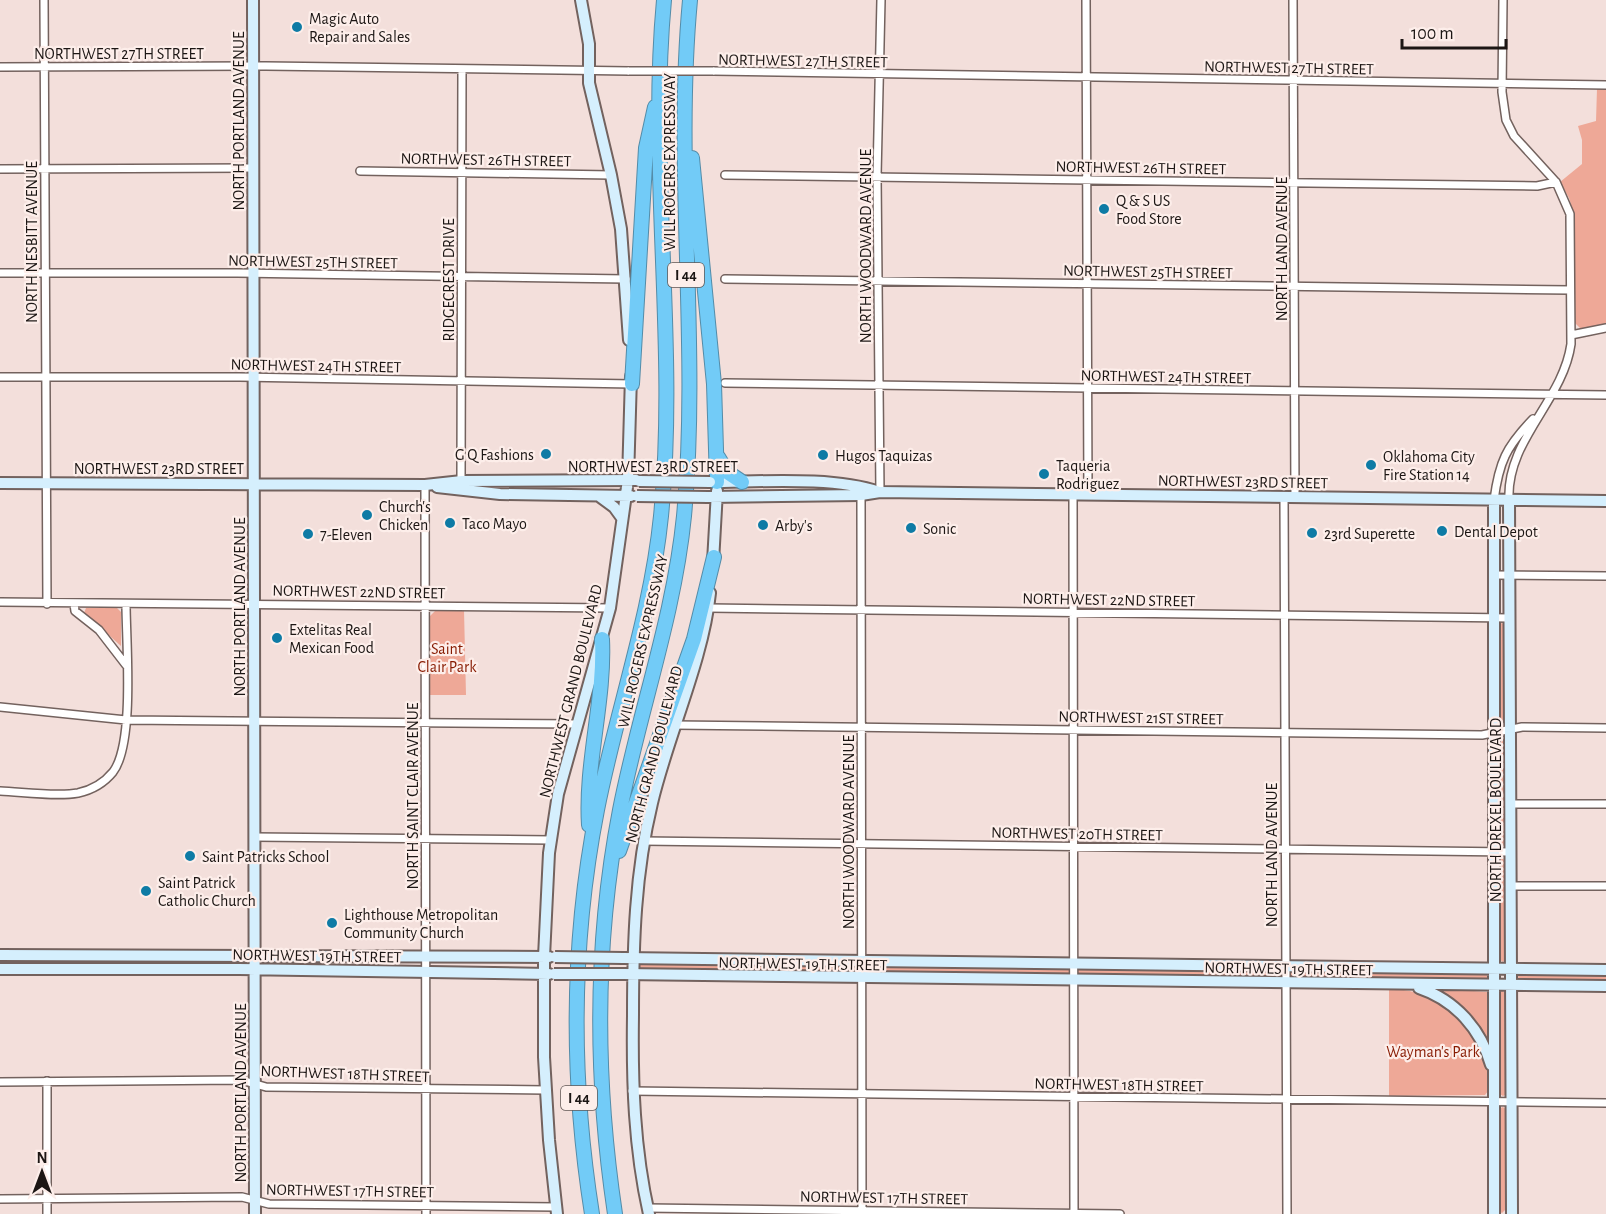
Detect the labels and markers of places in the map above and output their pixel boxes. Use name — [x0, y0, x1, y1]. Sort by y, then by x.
place label: Magic Auto Repair and Sales — [309, 11, 410, 45]
marker: Magic Auto Repair and Sales — [290, 20, 304, 34]
place label: Q & S US Food Store — [1116, 193, 1182, 227]
marker: Q & S US Food Store — [1097, 202, 1111, 216]
place label: G Q Fashions — [455, 447, 534, 464]
marker: G Q Fashions — [539, 447, 553, 461]
marker: Hugos Taquizas — [816, 448, 830, 462]
place label: Hugos Taquizas — [835, 448, 932, 464]
place label: Oklahoma City Fire Station 14 — [1383, 449, 1475, 483]
place label: Taqueria Rodriguez — [1056, 458, 1120, 492]
marker: Oklahoma City Fire Station 14 — [1364, 458, 1378, 472]
marker: Taqueria Rodriguez — [1037, 467, 1051, 481]
place label: Church's Chicken — [379, 499, 431, 533]
marker: Church's Chicken — [360, 508, 374, 522]
marker: Taco Mayo — [443, 516, 457, 530]
place label: Taco Mayo — [462, 516, 527, 533]
marker: Arby's — [756, 518, 770, 532]
place label: Arby's — [775, 518, 813, 535]
marker: Sonic — [904, 521, 918, 535]
place label: Sonic — [923, 521, 956, 537]
marker: Dental Depot — [1435, 524, 1449, 538]
place label: Dental Depot — [1454, 524, 1538, 540]
marker: 23rd Superette — [1305, 526, 1319, 540]
place label: 23rd Superette — [1324, 526, 1415, 542]
marker: 7-Eleven — [301, 527, 315, 541]
place label: 7-Eleven — [320, 527, 372, 543]
place label: Extelitas Real Mexican Food — [289, 622, 374, 656]
marker: Extelitas Real Mexican Food — [270, 631, 284, 645]
marker: Saint Patricks School — [183, 849, 197, 863]
place label: Saint Patricks School — [202, 849, 329, 865]
place label: Saint Patrick Catholic Church — [158, 875, 256, 909]
marker: Saint Patrick Catholic Church — [139, 884, 153, 898]
place label: Lighthouse Metropolitan Community Church — [344, 907, 498, 942]
marker: Lighthouse Metropolitan Community Church — [325, 916, 339, 930]

